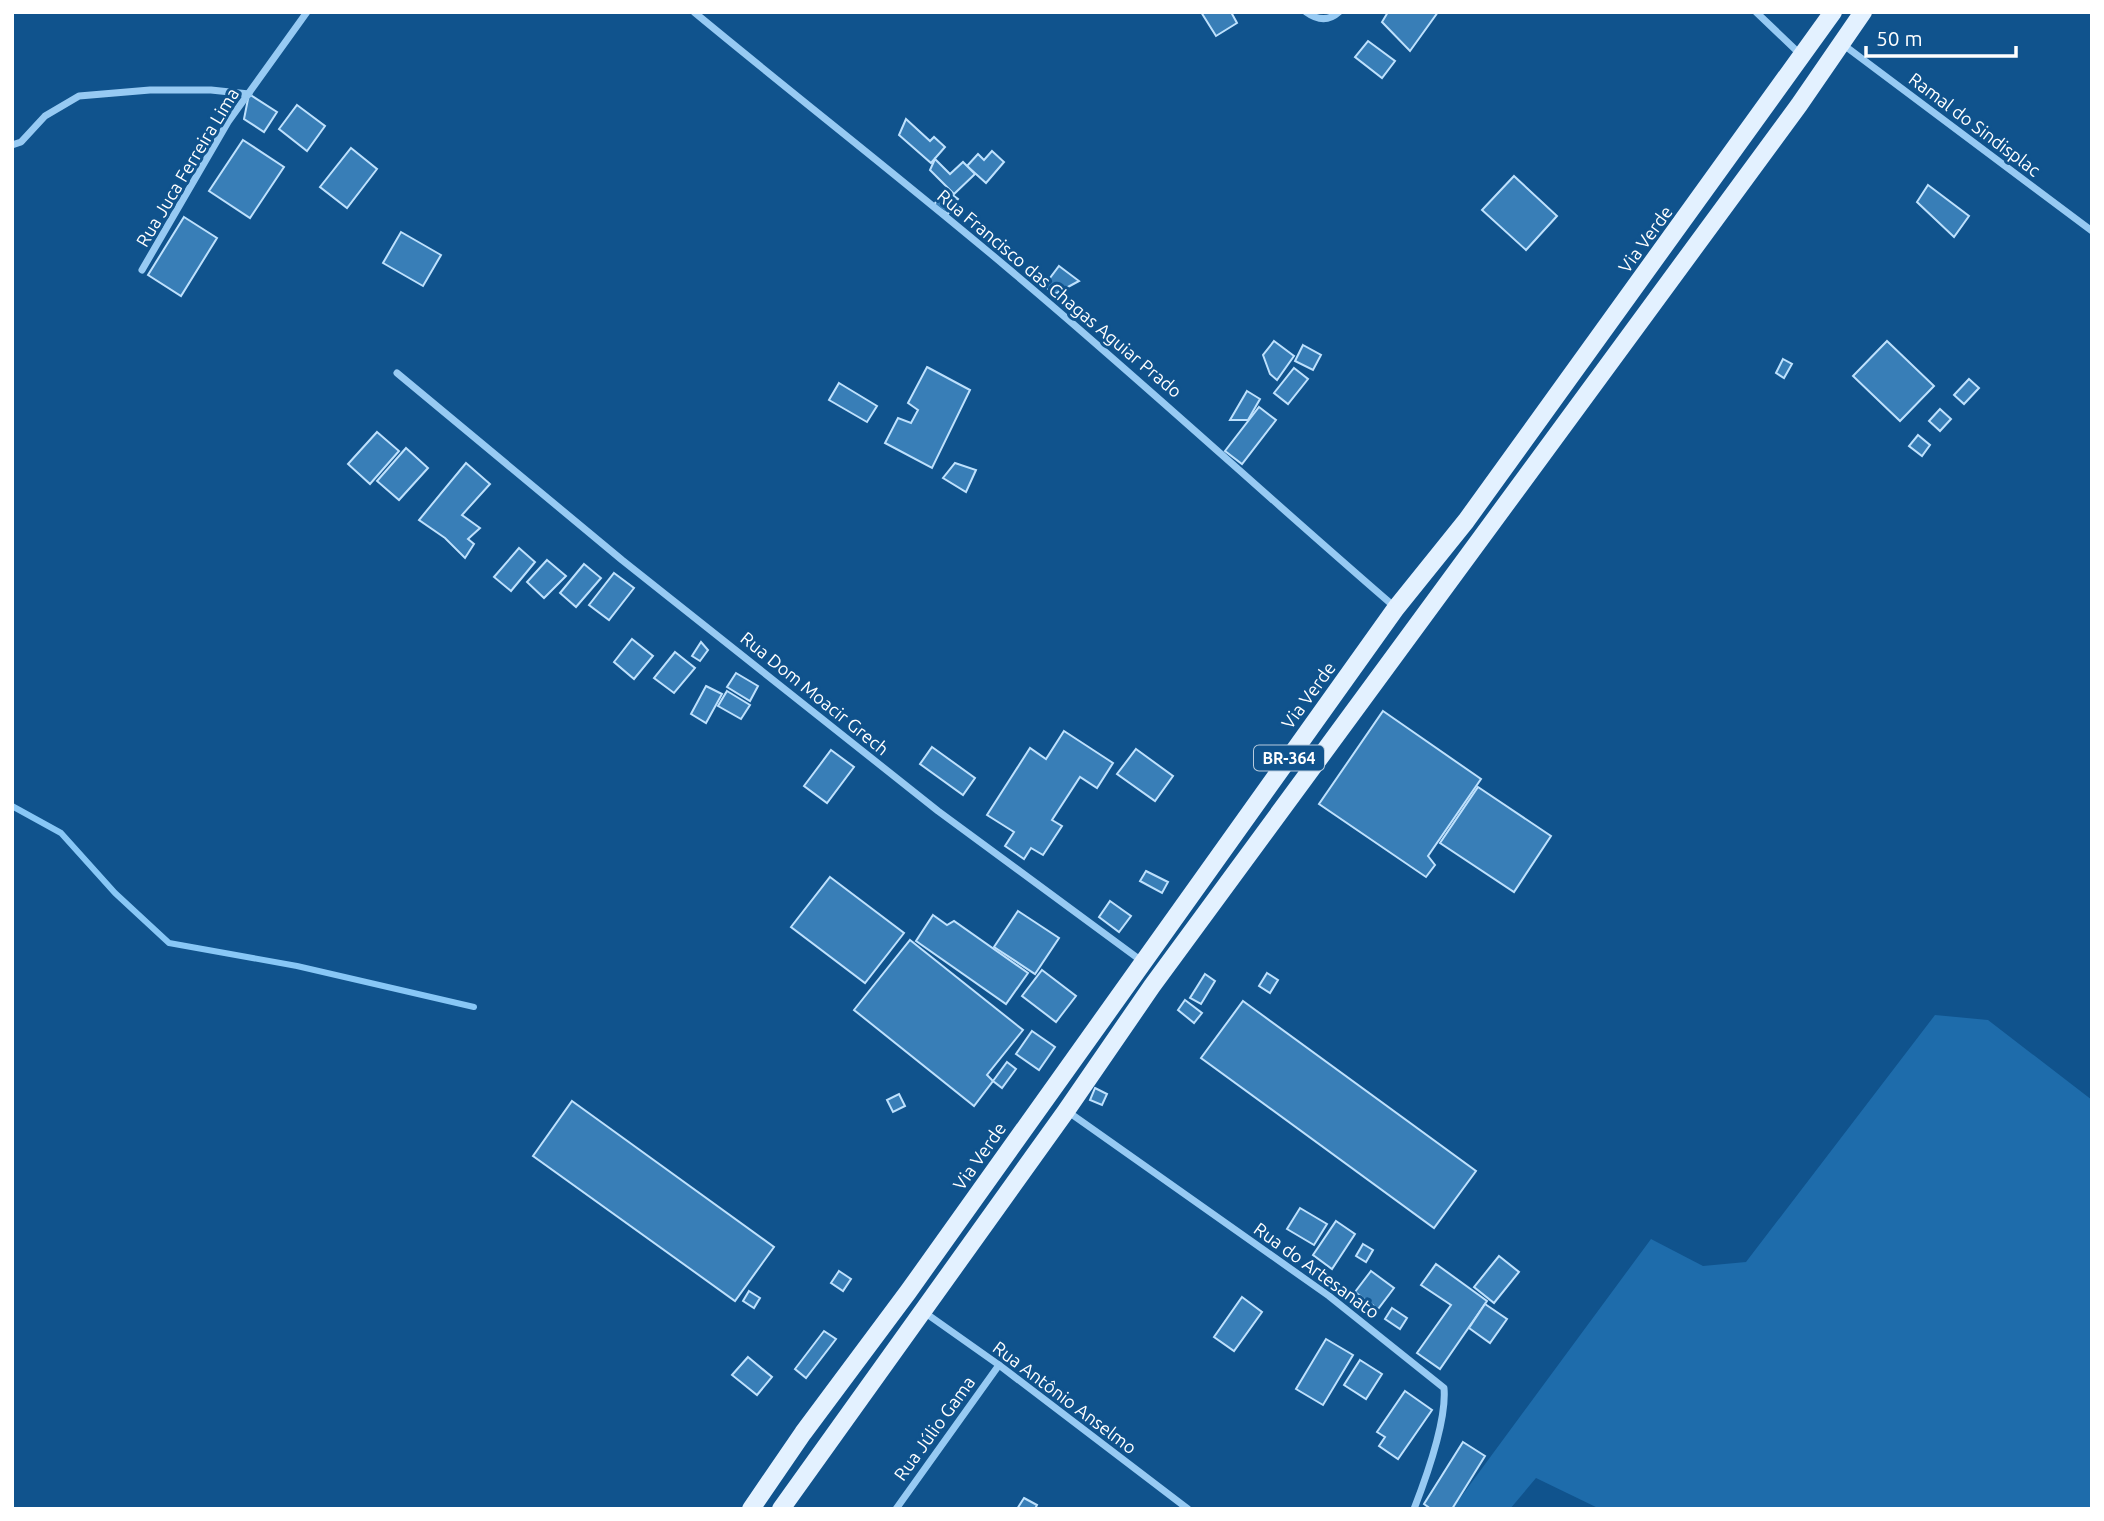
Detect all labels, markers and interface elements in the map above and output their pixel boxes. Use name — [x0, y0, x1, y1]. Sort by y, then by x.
scale bar — [1866, 14, 2016, 58]
text: 50 m — [1876, 26, 1923, 50]
street label: Ramal do Sindisplac — [1906, 68, 2044, 180]
street label: Rua Juca Ferreira Lima — [132, 84, 242, 250]
street label: Rua Francisco das Chagas Aguiar Prado — [934, 185, 1186, 401]
street label: Via Verde — [1614, 202, 1676, 276]
street label: Rua Dom Moacir Grech — [737, 627, 893, 759]
street label: Via Verde — [1277, 658, 1339, 732]
road number: BR-364 — [1254, 746, 1324, 771]
street label: Via Verde — [949, 1118, 1009, 1194]
street label: Rua do Artesanato — [1251, 1218, 1383, 1322]
street label: Rua Antônio Anselmo — [989, 1337, 1141, 1457]
street label: Rua Júlio Gama — [890, 1372, 978, 1484]

